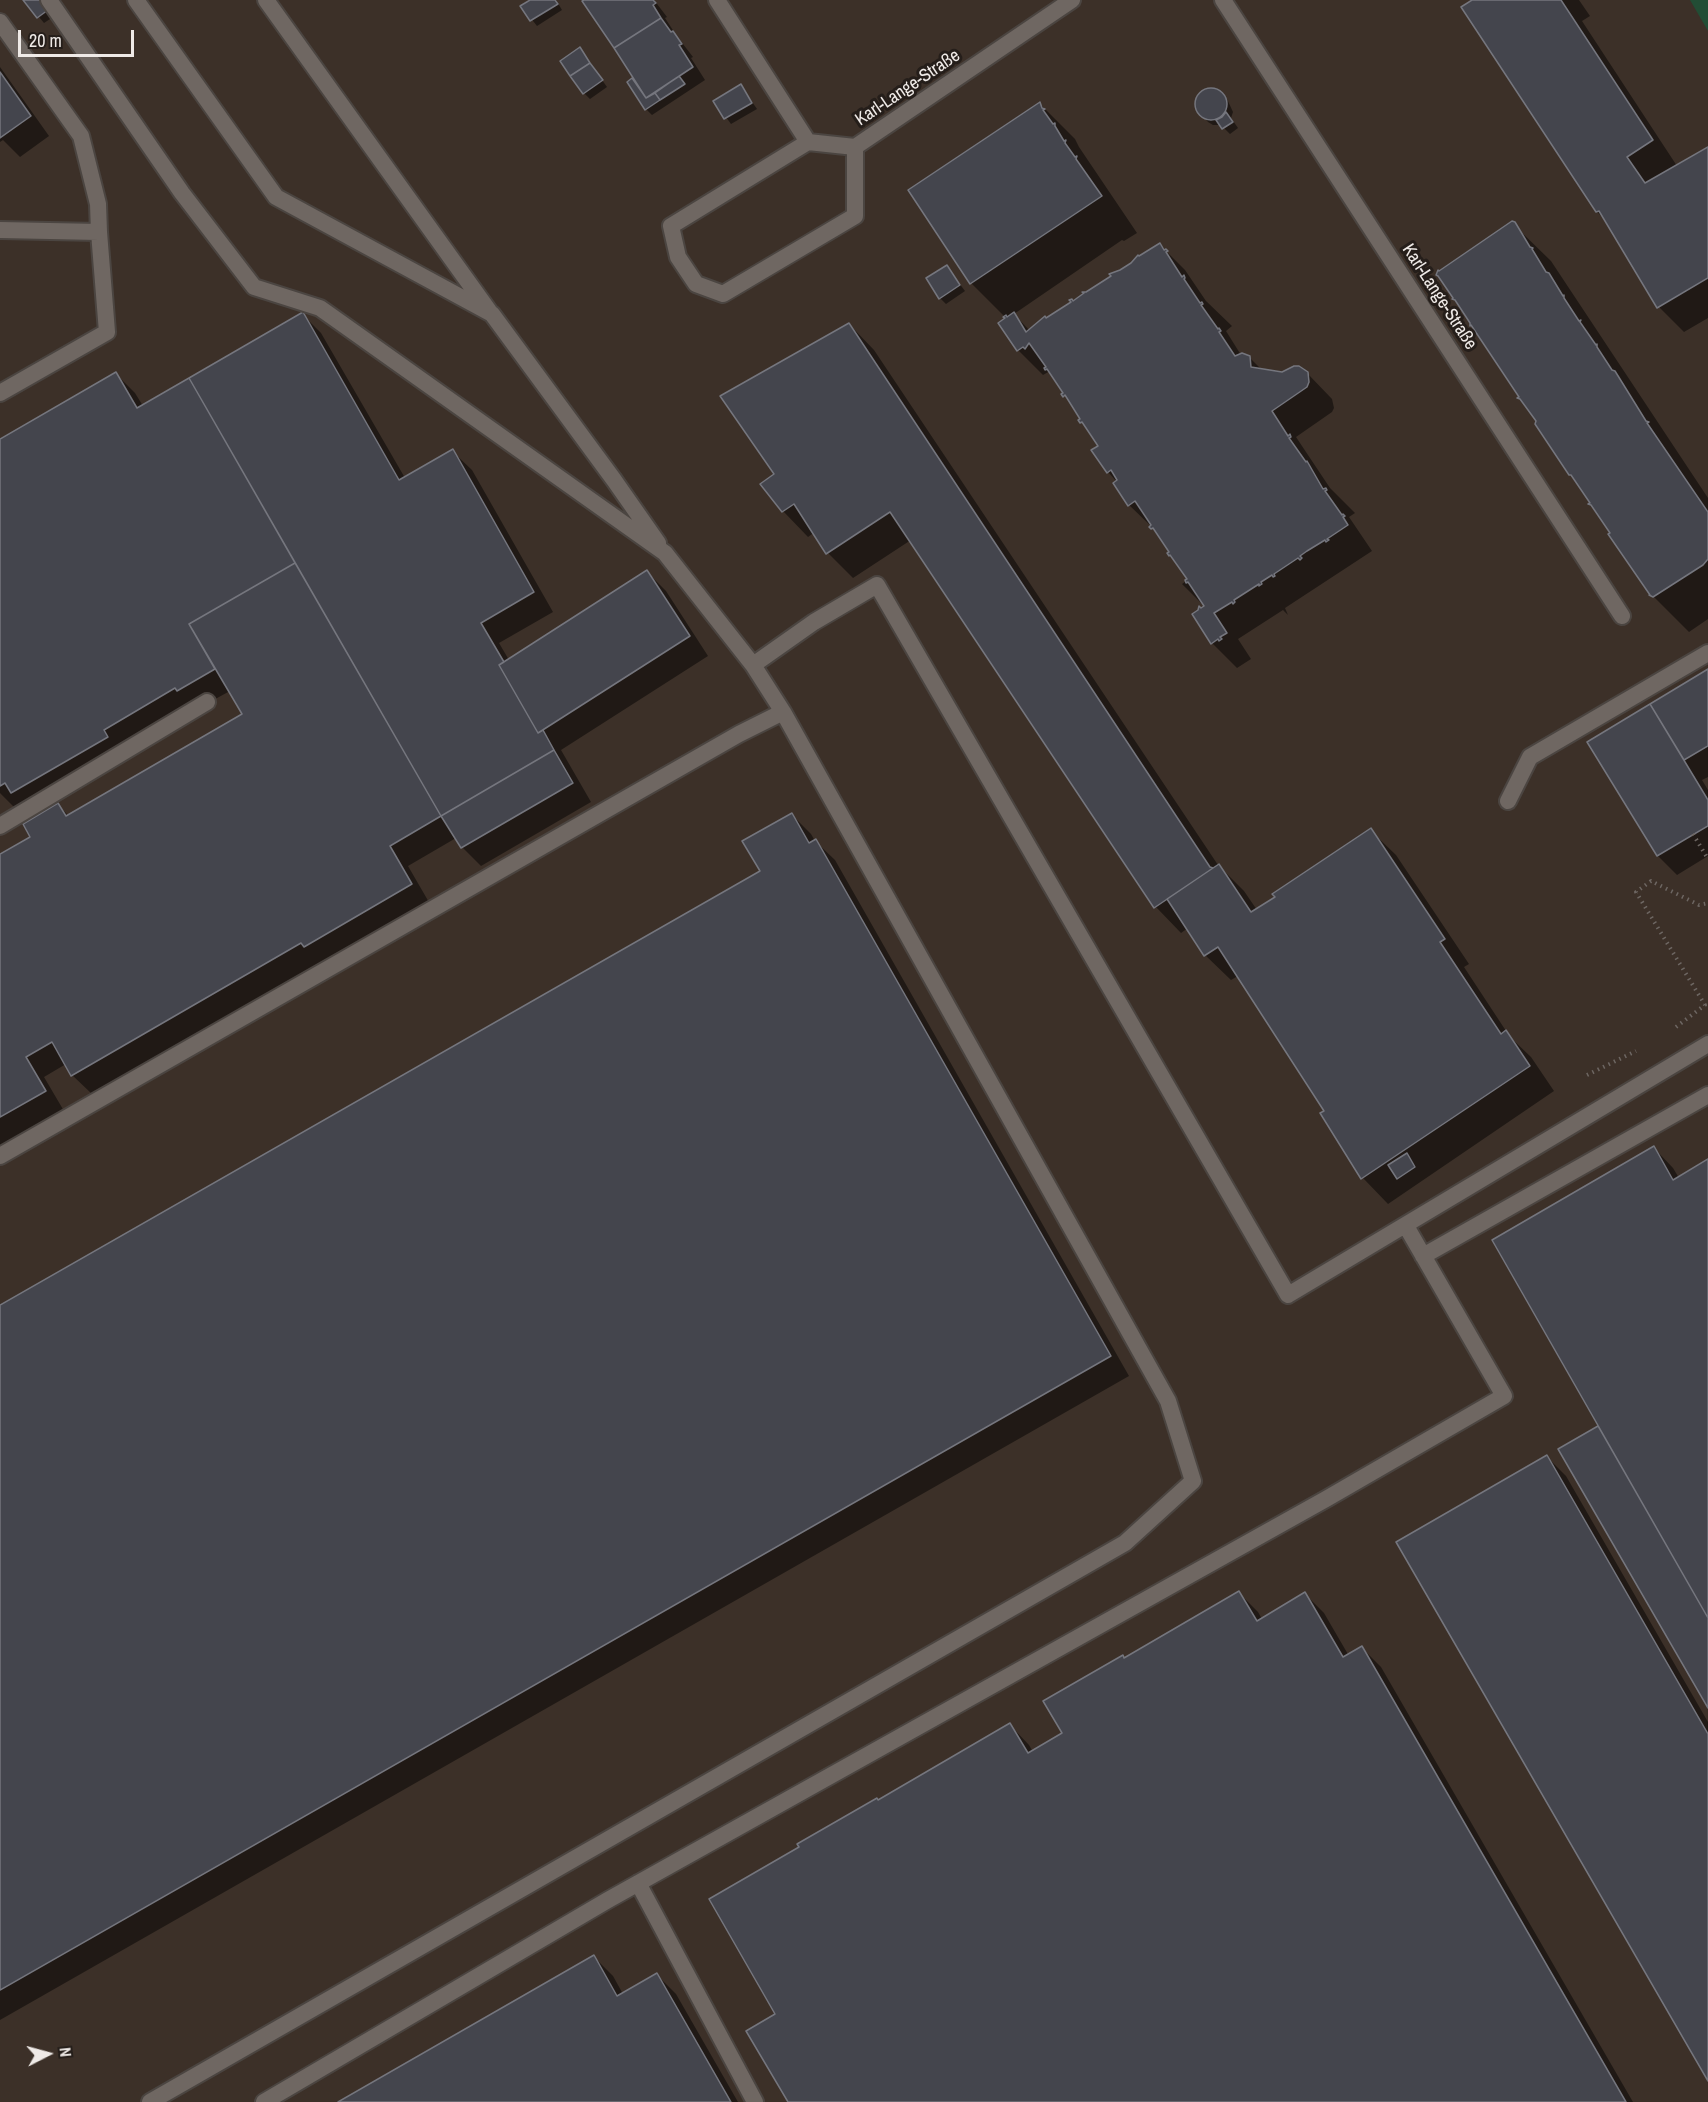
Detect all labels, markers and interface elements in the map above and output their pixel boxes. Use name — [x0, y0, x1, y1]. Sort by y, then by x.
scale bar — [21, 18, 136, 56]
text: 20 m — [29, 28, 62, 53]
street label: Karl-Lange-Straße — [852, 45, 964, 131]
street label: Karl-Lange-Straße — [1397, 240, 1481, 354]
north arrow — [18, 2024, 78, 2084]
text: N — [54, 2046, 77, 2058]

